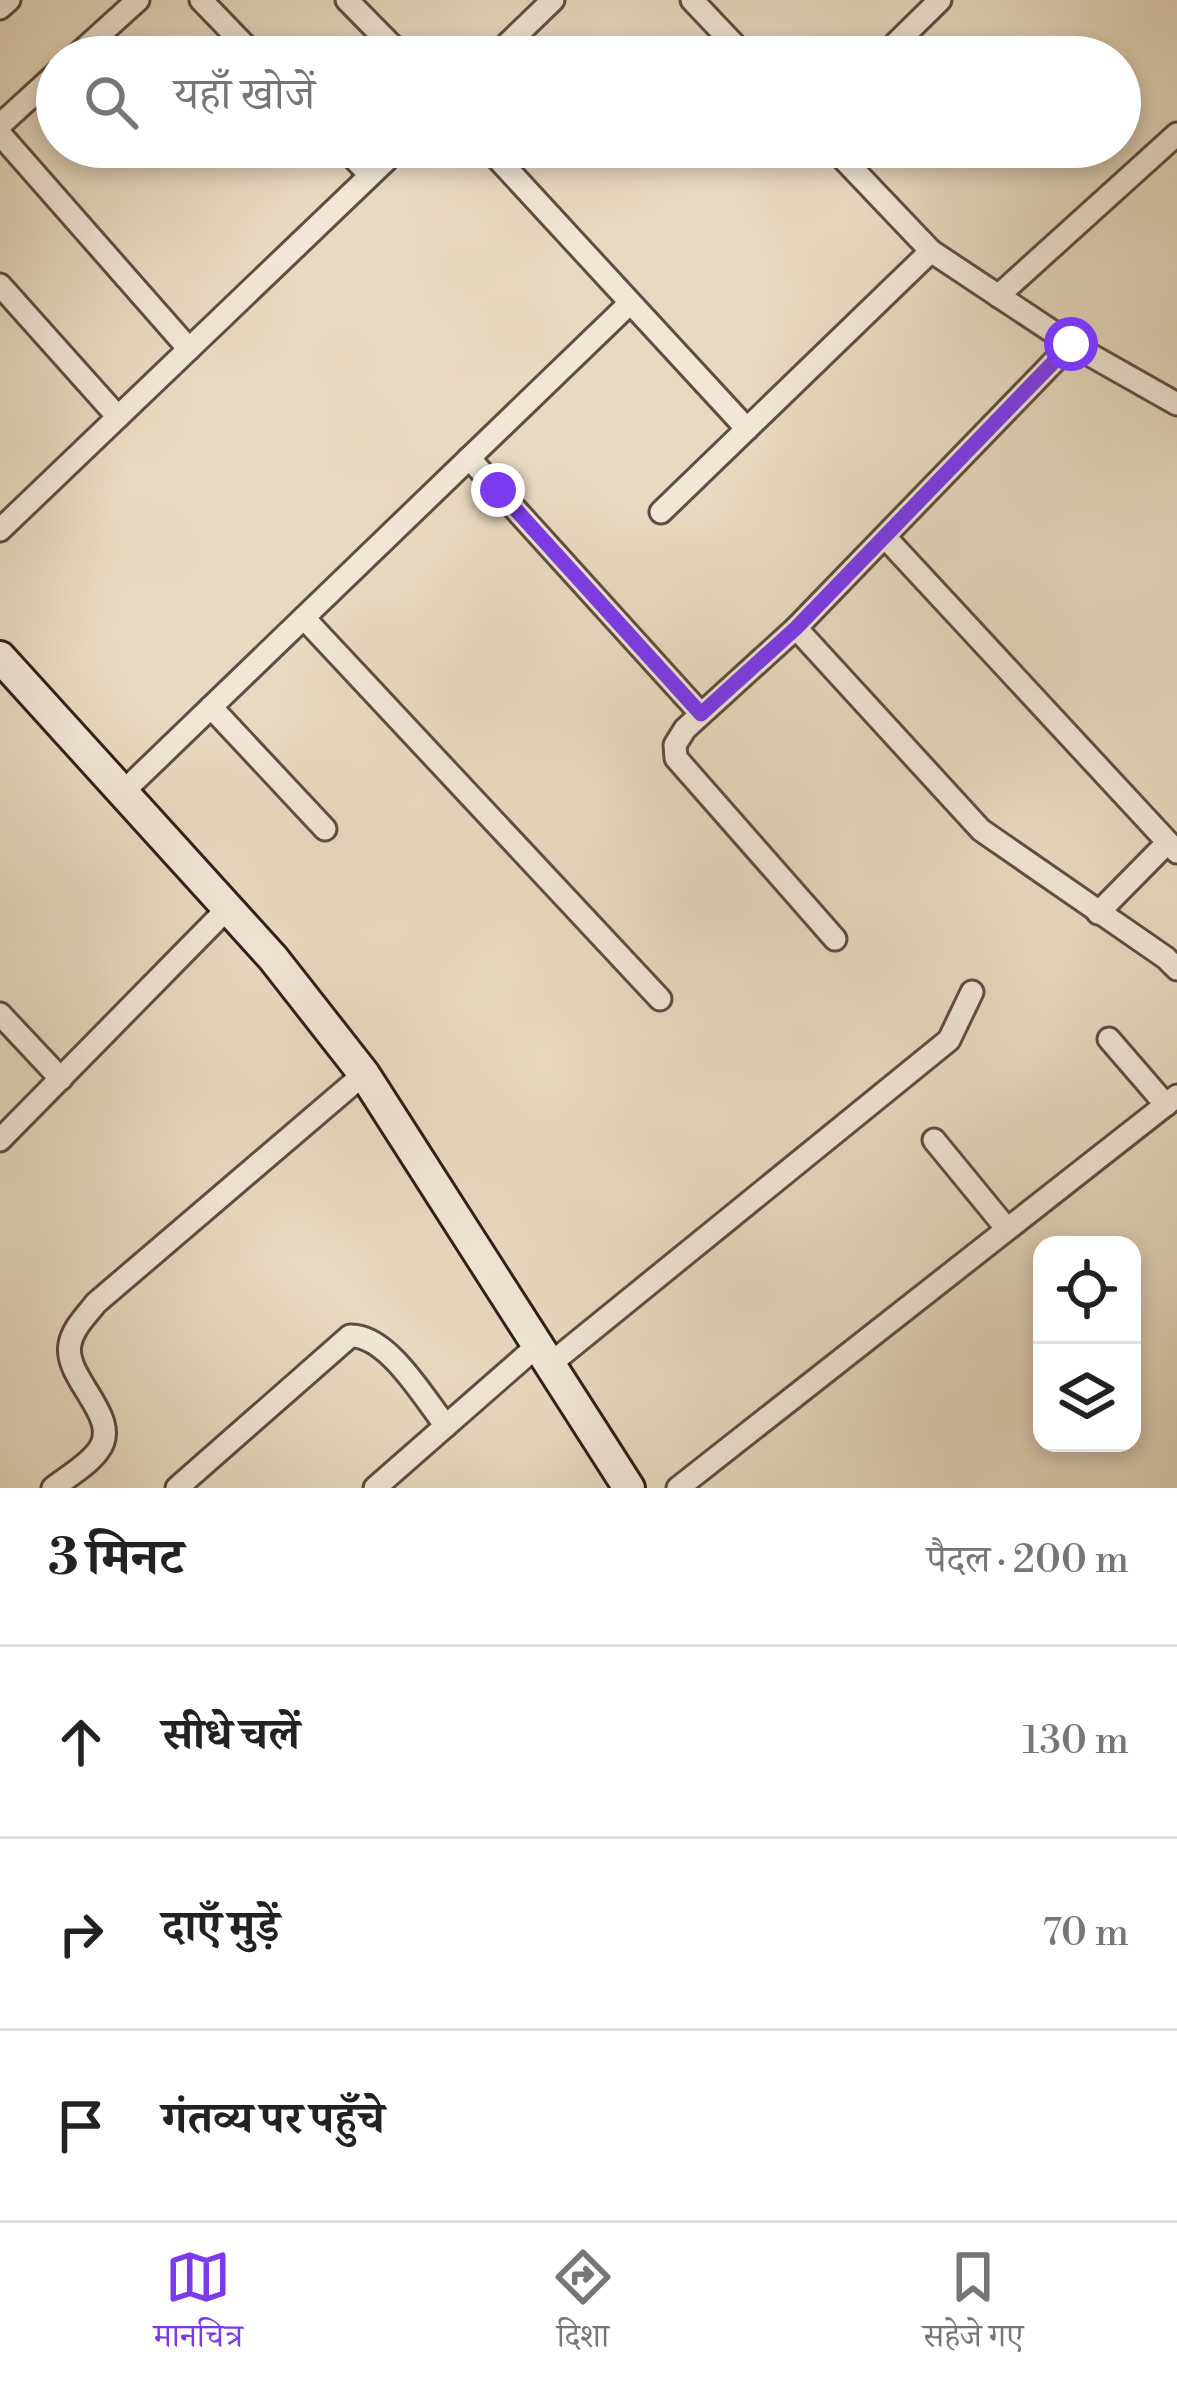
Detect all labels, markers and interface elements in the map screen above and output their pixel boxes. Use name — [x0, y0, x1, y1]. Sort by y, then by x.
search box — [36, 36, 1141, 168]
text: यहाँ खोजें — [174, 67, 315, 124]
icon: search — [78, 69, 144, 135]
route start — [1044, 317, 1098, 371]
route end — [471, 463, 525, 517]
map controls — [1033, 1236, 1141, 1452]
button: locate — [1033, 1236, 1141, 1344]
button: layers — [1033, 1344, 1141, 1452]
text: 3 मिनट — [48, 1527, 184, 1591]
text: पैदल · 200 m — [927, 1536, 1129, 1585]
text: सीधे चलें — [162, 1707, 300, 1764]
icon: ahead — [48, 1709, 114, 1775]
text: 130 m — [1023, 1717, 1129, 1766]
text: दाएँ मुड़ें — [162, 1899, 279, 1956]
icon: right — [48, 1901, 114, 1967]
text: 70 m — [1042, 1909, 1129, 1958]
text: गंतव्य पर पहुँचे — [162, 2091, 385, 2148]
icon: arrive — [48, 2093, 114, 2159]
tab: मानचित्र — [153, 2244, 243, 2368]
tab: दिशा — [550, 2244, 616, 2368]
tab: सहेजे गए — [923, 2244, 1024, 2368]

